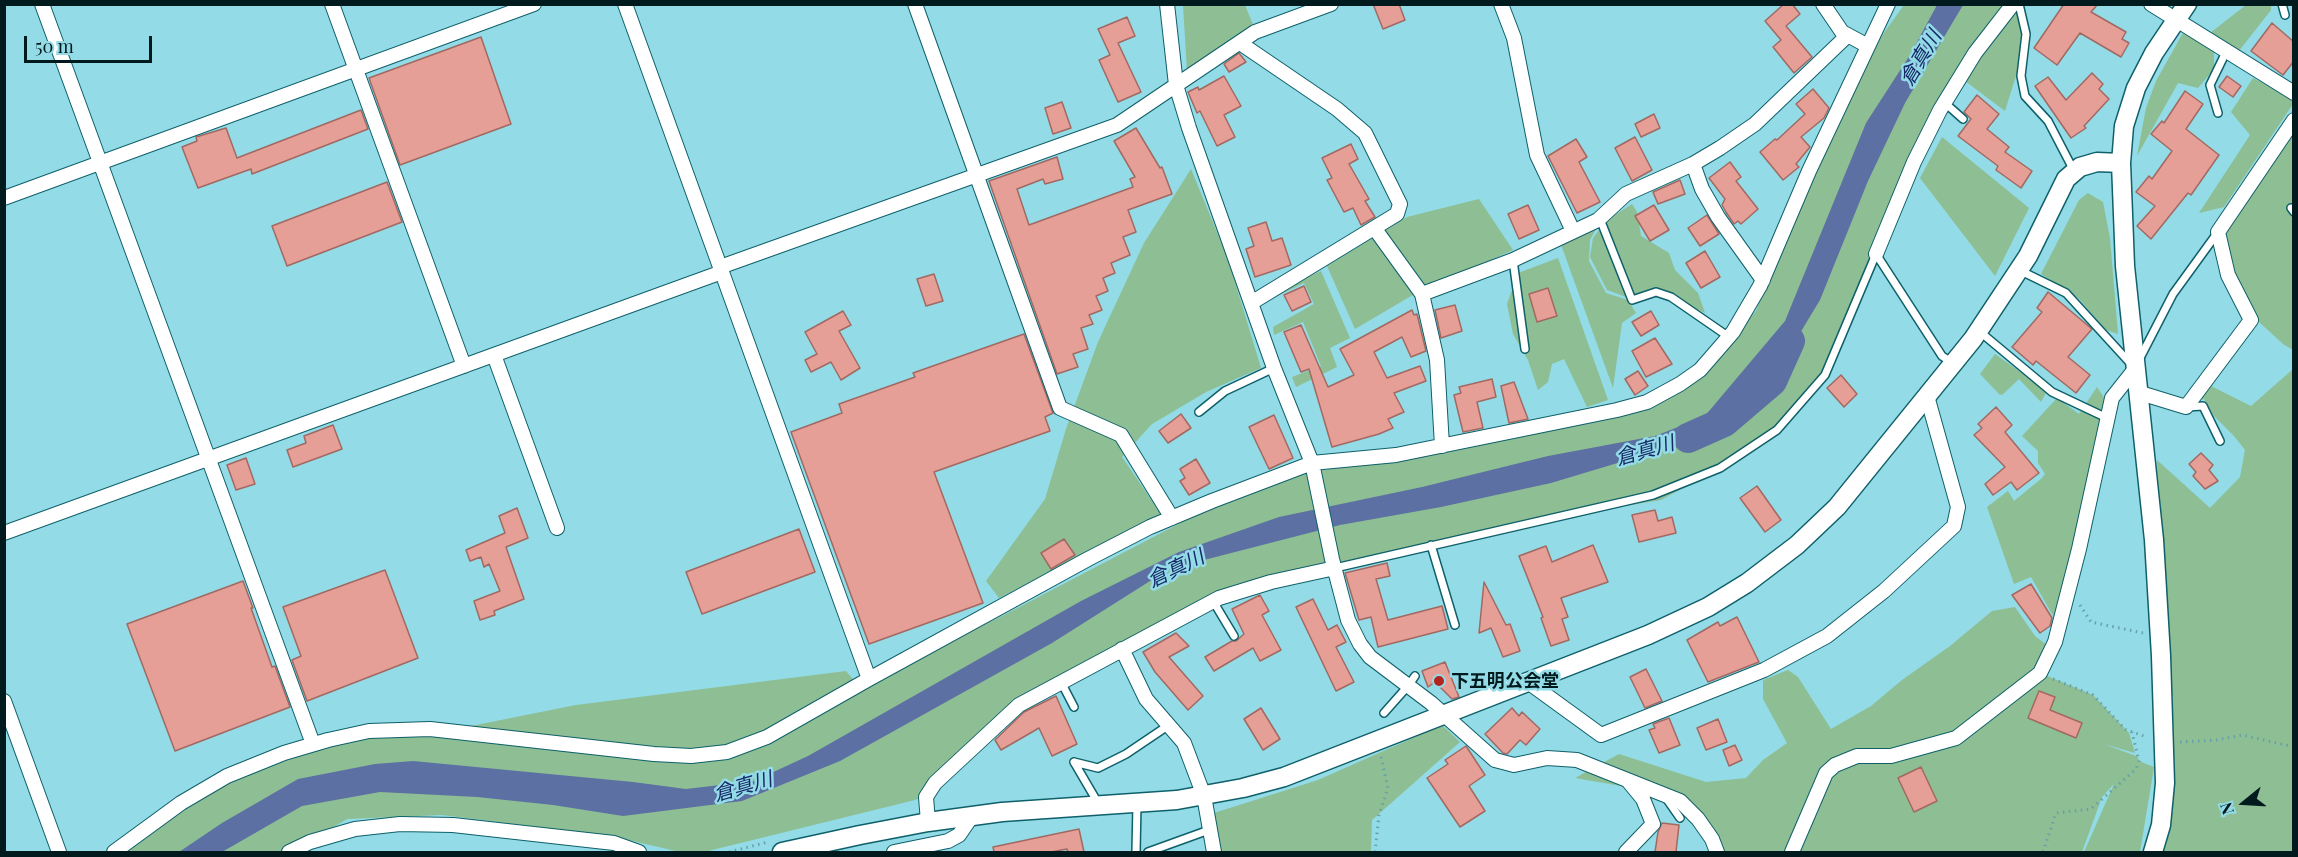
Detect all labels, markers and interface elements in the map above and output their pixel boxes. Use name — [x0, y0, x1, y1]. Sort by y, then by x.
scale bar — [27, 24, 154, 62]
water label: 倉真川 — [1895, 26, 1947, 90]
text: 50 m — [35, 34, 74, 58]
water label: 倉真川 — [1613, 431, 1677, 471]
water label: 倉真川 — [1144, 545, 1208, 593]
place label: 下五明公会堂 — [1451, 670, 1559, 692]
marker: 下五明公会堂 — [1432, 674, 1446, 688]
water label: 倉真川 — [711, 767, 775, 807]
north arrow — [2214, 773, 2274, 833]
text: N — [2215, 800, 2238, 817]

